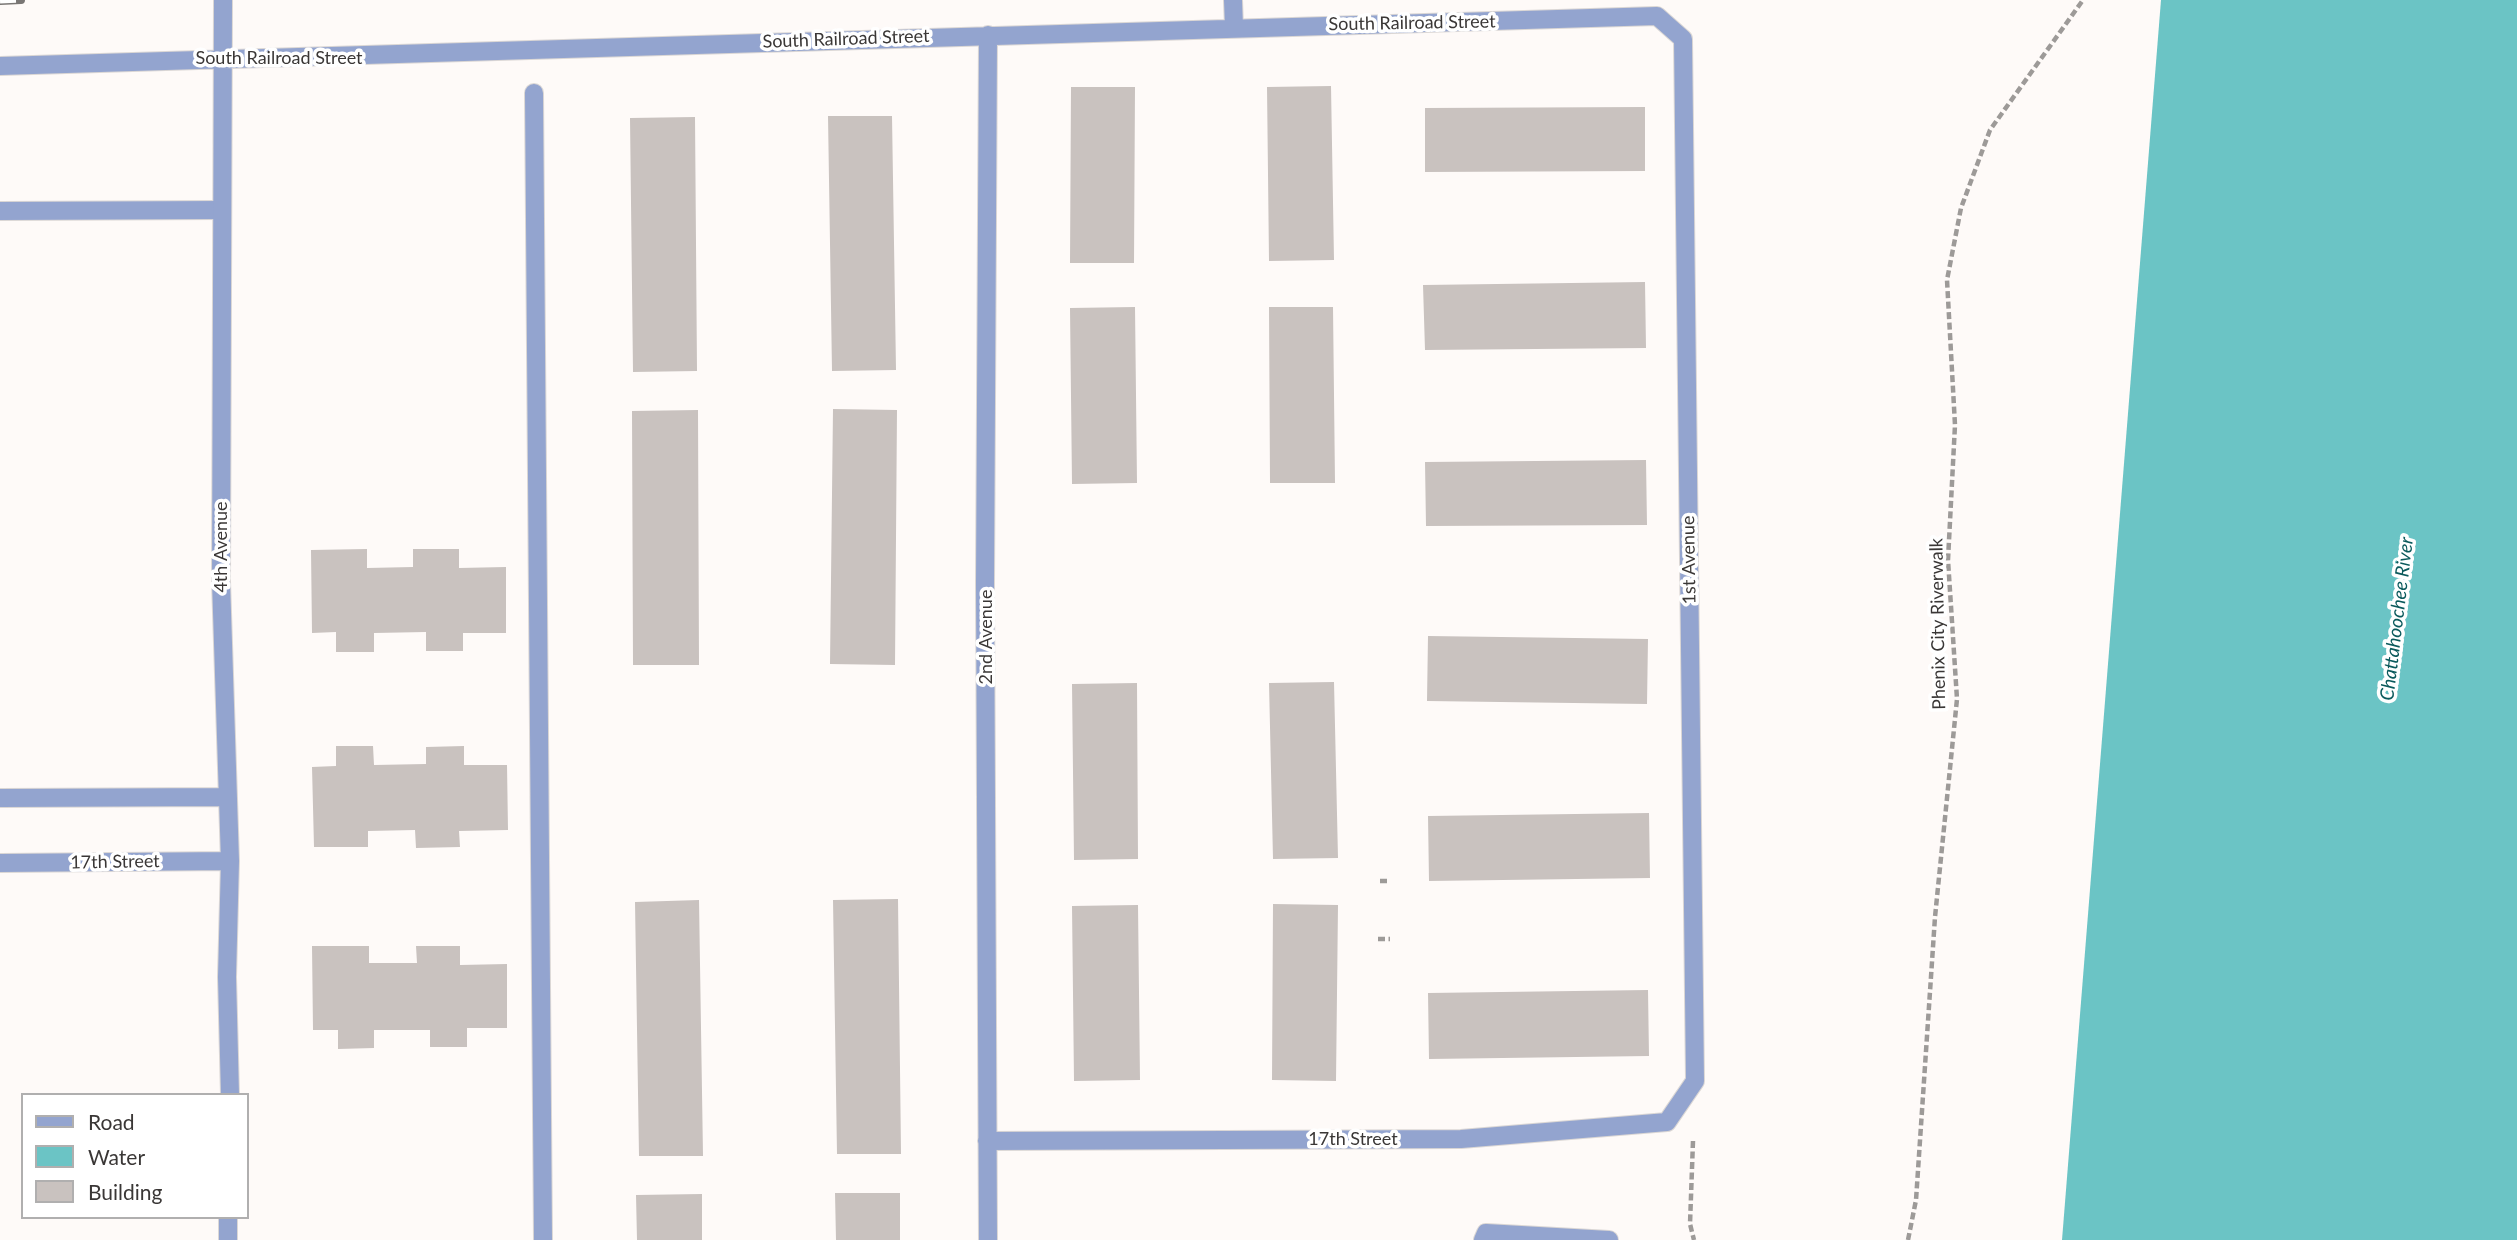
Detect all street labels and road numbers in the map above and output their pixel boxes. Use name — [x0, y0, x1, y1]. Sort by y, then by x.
street label: South Railroad Street — [1328, 11, 1496, 35]
street label: South Railroad Street — [762, 25, 930, 53]
street label: South Railroad Street — [195, 47, 363, 69]
street label: 4th Avenue — [210, 501, 232, 593]
street label: 1st Avenue — [1677, 515, 1701, 605]
street label: Phenix City Riverwalk — [1926, 538, 1950, 710]
street label: 2nd Avenue — [975, 590, 997, 684]
street label: 17th Street — [70, 850, 160, 874]
street label: 17th Street — [1308, 1128, 1398, 1150]

